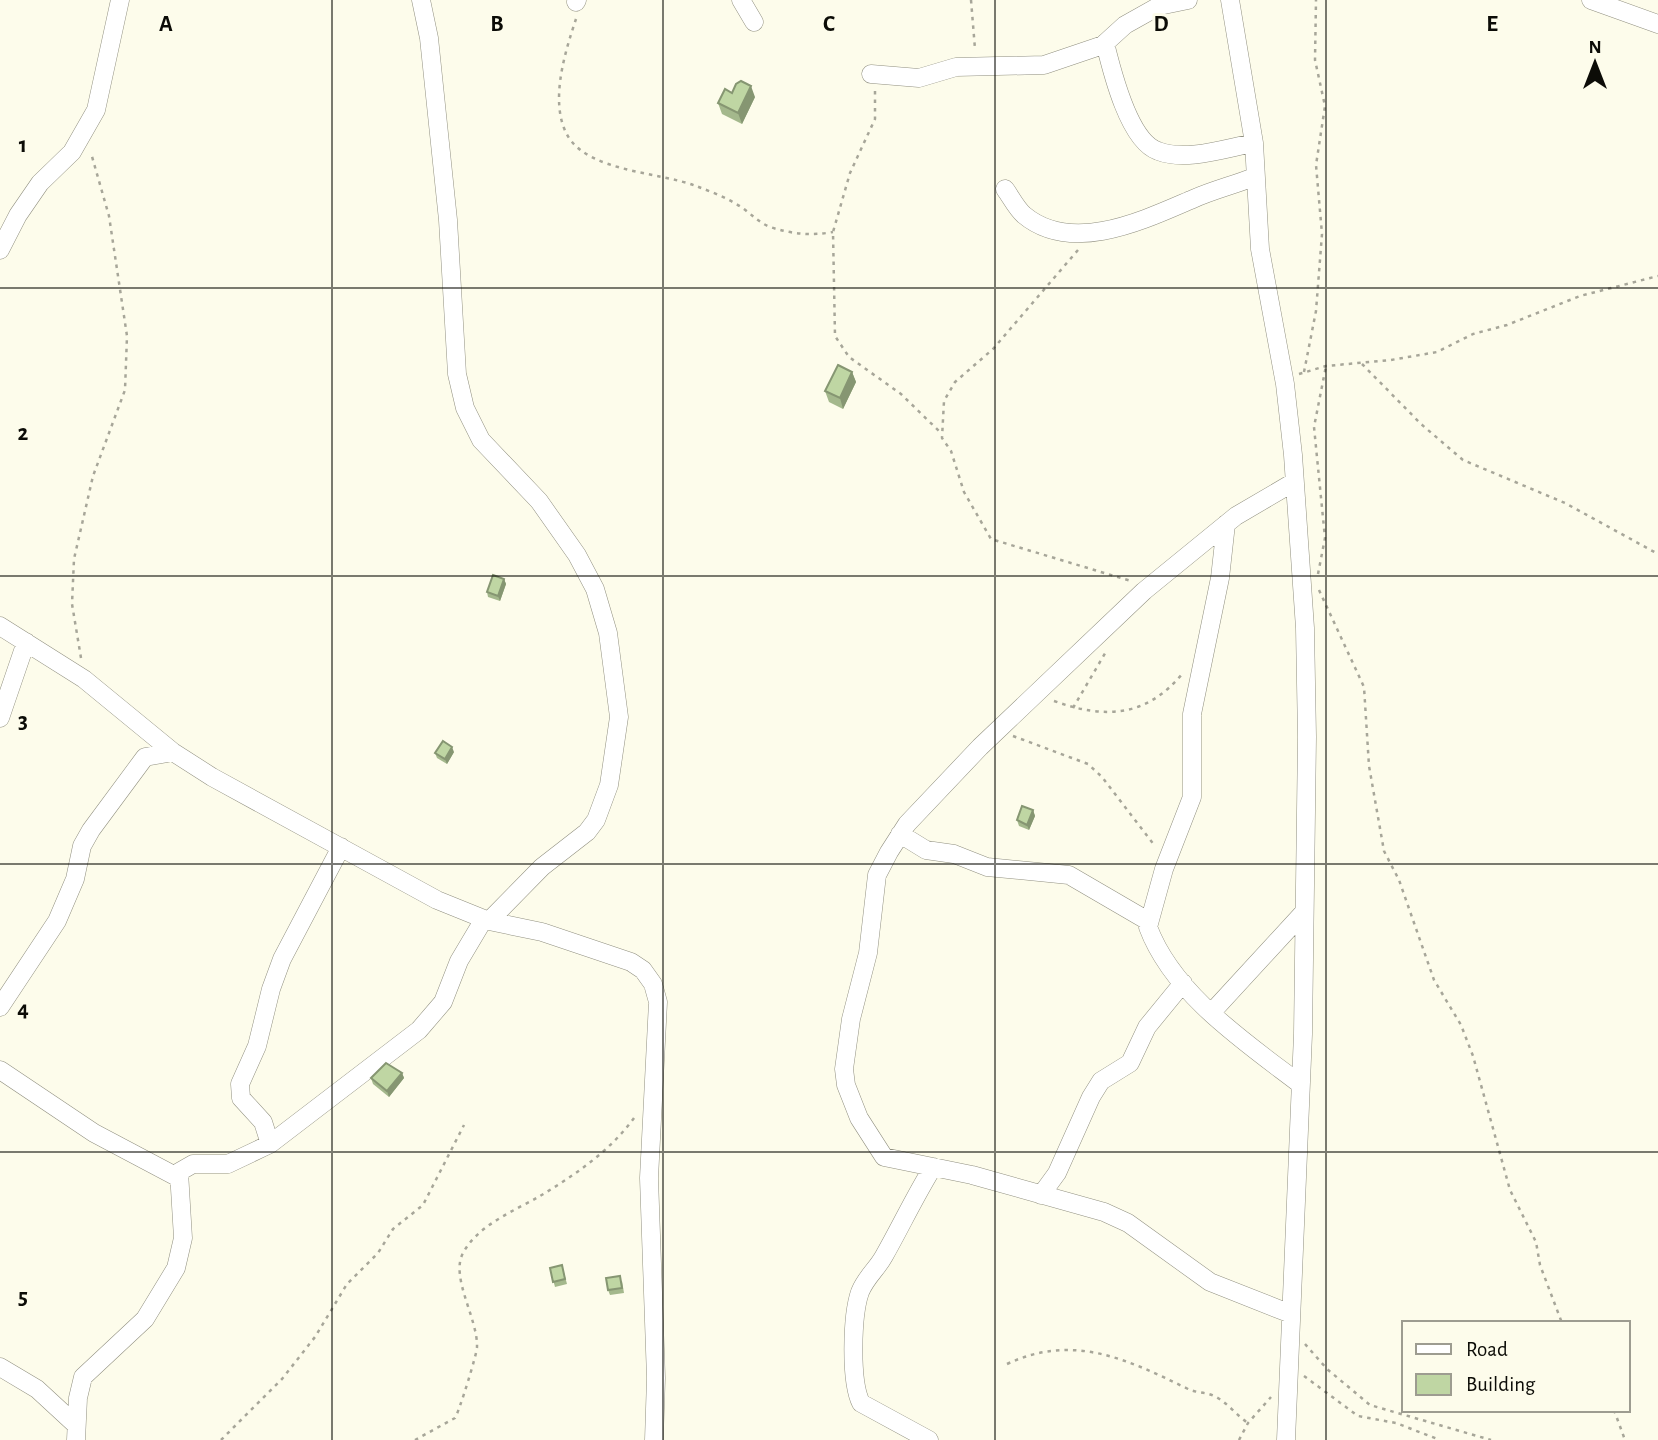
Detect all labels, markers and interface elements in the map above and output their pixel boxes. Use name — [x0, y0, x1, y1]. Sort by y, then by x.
text: A — [159, 13, 173, 36]
text: B — [490, 13, 504, 36]
text: C — [823, 13, 835, 36]
text: D — [1153, 13, 1169, 36]
text: E — [1486, 13, 1498, 36]
north arrow — [1560, 28, 1630, 98]
text: N — [1588, 38, 1602, 57]
text: 1 — [19, 134, 27, 157]
text: 2 — [18, 422, 29, 445]
text: 3 — [18, 710, 28, 733]
text: 4 — [17, 998, 29, 1021]
text: 5 — [18, 1286, 28, 1309]
legend — [1402, 1321, 1630, 1412]
text: Road — [1466, 1339, 1508, 1360]
text: Building — [1466, 1374, 1536, 1395]

